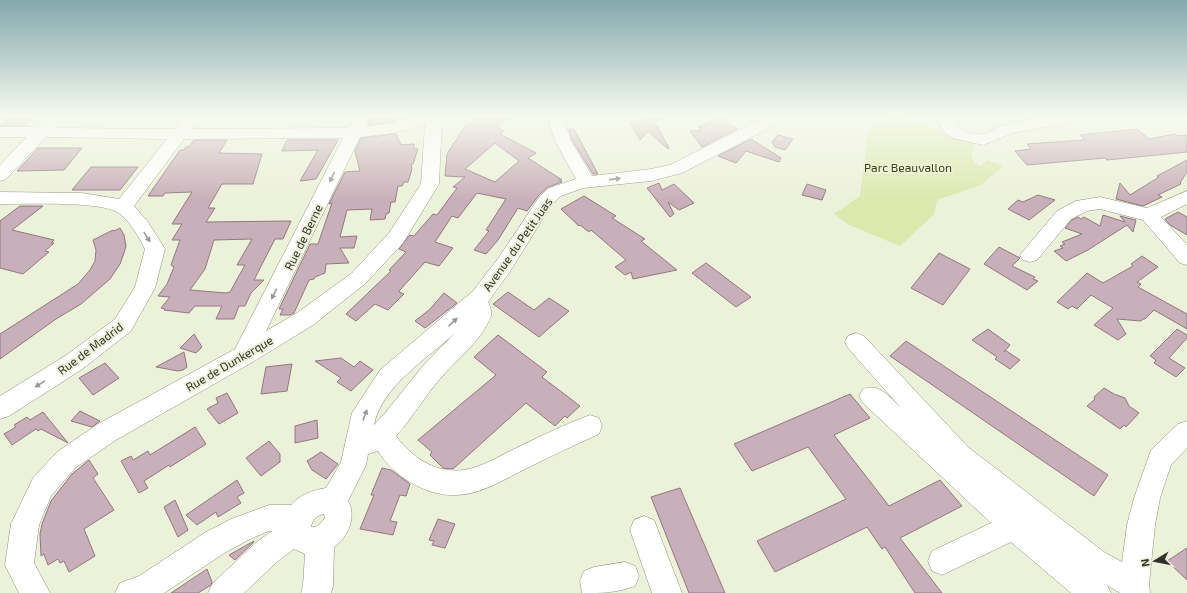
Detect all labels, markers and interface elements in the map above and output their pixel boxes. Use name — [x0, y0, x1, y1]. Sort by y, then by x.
park label: Parc Beauvallon — [864, 160, 952, 174]
one-way arrow — [329, 172, 335, 183]
one-way arrow — [609, 176, 621, 182]
street label: Avenue du Petit Juas — [479, 195, 555, 293]
street label: Rue de Berne — [281, 202, 325, 272]
one-way arrow — [144, 231, 151, 243]
one-way arrow — [271, 288, 277, 299]
one-way arrow — [448, 317, 458, 327]
street label: Rue de Madrid — [55, 319, 125, 377]
street label: Rue de Dunkerque — [183, 332, 275, 394]
one-way arrow — [35, 380, 45, 388]
one-way arrow — [362, 408, 368, 420]
north arrow — [1135, 541, 1175, 581]
text: N — [1138, 558, 1152, 568]

